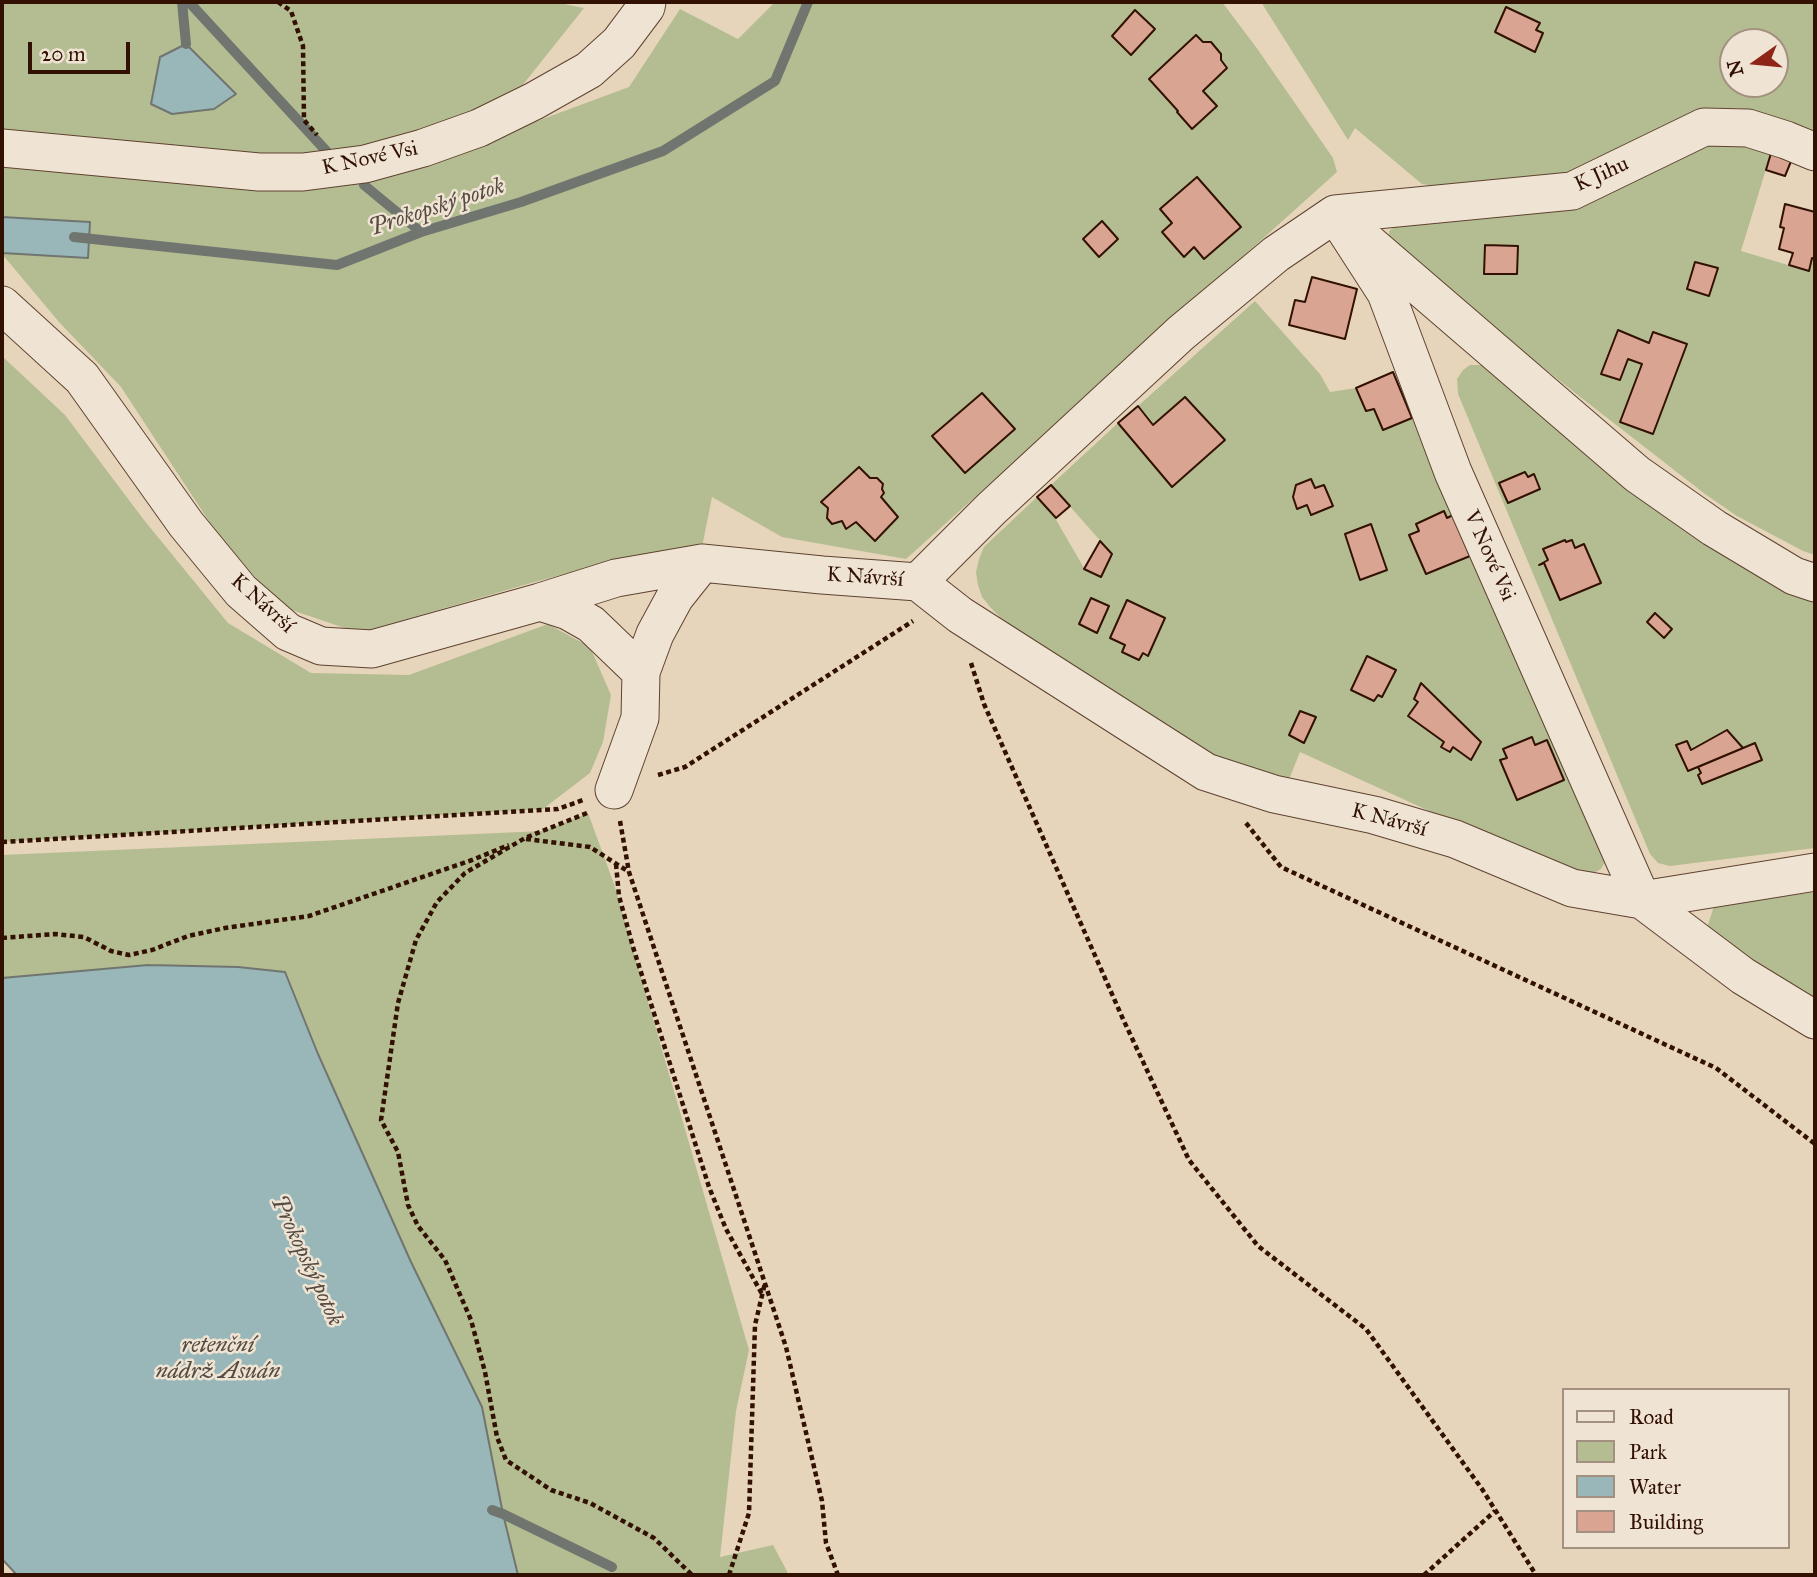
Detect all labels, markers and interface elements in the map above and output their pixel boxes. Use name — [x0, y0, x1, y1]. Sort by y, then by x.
scale bar — [32, 28, 133, 72]
north arrow — [1719, 28, 1789, 98]
text: 20 m — [41, 41, 86, 67]
text: N — [1722, 57, 1748, 79]
street label: K Nové Vsi — [320, 137, 420, 181]
street label: K Jihu — [1571, 152, 1633, 198]
water label: Prokopský potok — [366, 173, 508, 243]
street label: V Nové Vsi — [1458, 507, 1520, 605]
street label: K Návrší — [826, 563, 904, 593]
street label: K Návrší — [225, 569, 299, 639]
street label: K Návrší — [1349, 799, 1429, 843]
water label: Prokopský potok — [264, 1191, 348, 1331]
water label: retenční nádrž Asuán — [156, 1332, 280, 1386]
legend — [1562, 1388, 1789, 1549]
text: Road — [1629, 1404, 1674, 1430]
text: Park — [1629, 1439, 1667, 1465]
text: Water — [1629, 1474, 1681, 1500]
text: Building — [1629, 1509, 1703, 1535]

